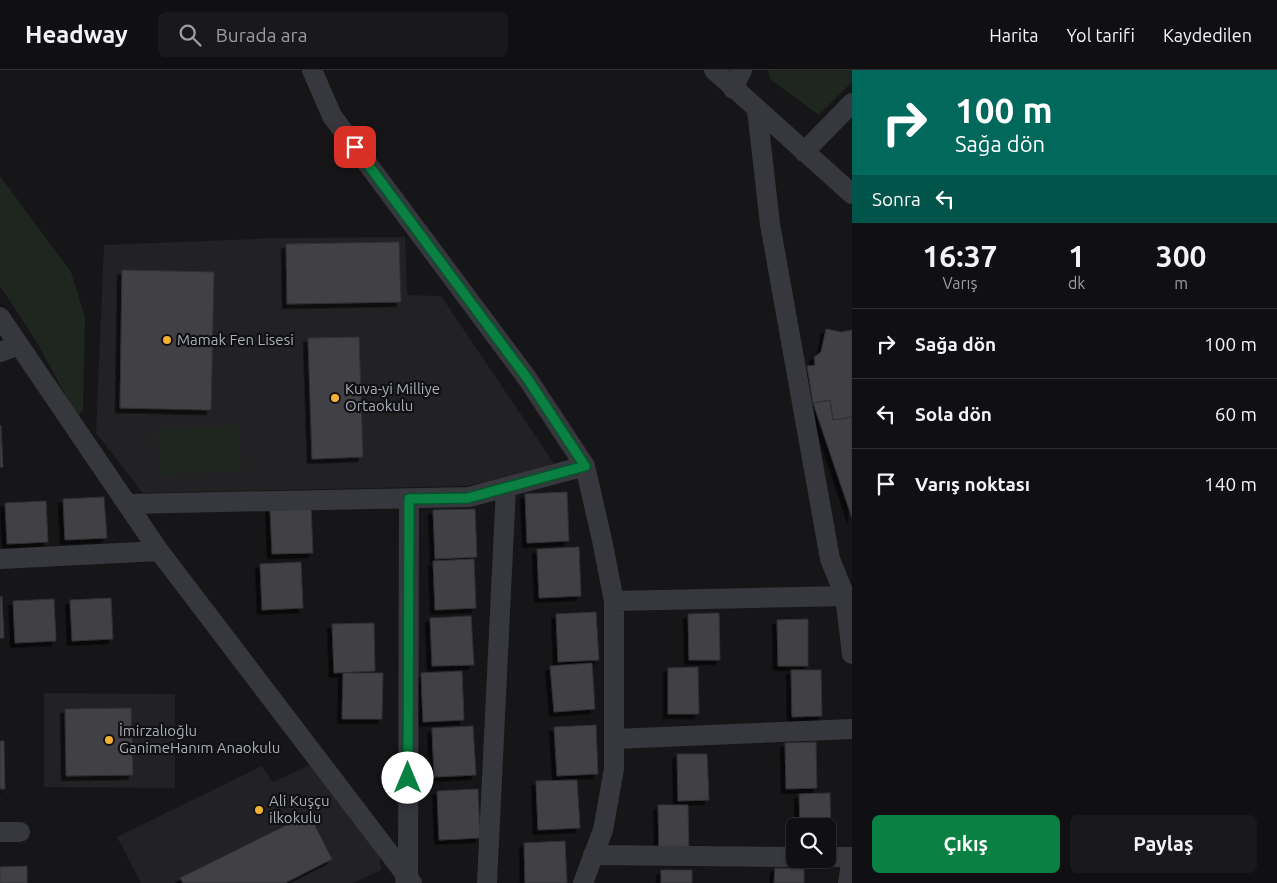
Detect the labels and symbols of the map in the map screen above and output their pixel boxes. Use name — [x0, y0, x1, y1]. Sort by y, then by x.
pin — [334, 126, 376, 168]
place label: Mamak Fen Lisesi — [177, 331, 294, 348]
marker: Mamak Fen Lisesi — [161, 334, 173, 346]
place label: Kuva-yi Milliye Ortaokulu — [345, 380, 440, 414]
marker: Kuva-yi Milliye Ortaokulu — [329, 392, 341, 404]
place label: İmirzalıoğlu GanimeHanım Anaokulu — [119, 722, 280, 756]
marker: İmirzalıoğlu GanimeHanım Anaokulu — [103, 734, 115, 746]
position arrow — [381, 751, 433, 803]
place label: Ali Kuşçu ilkokulu — [269, 792, 329, 826]
marker: Ali Kuşçu ilkokulu — [253, 804, 265, 816]

